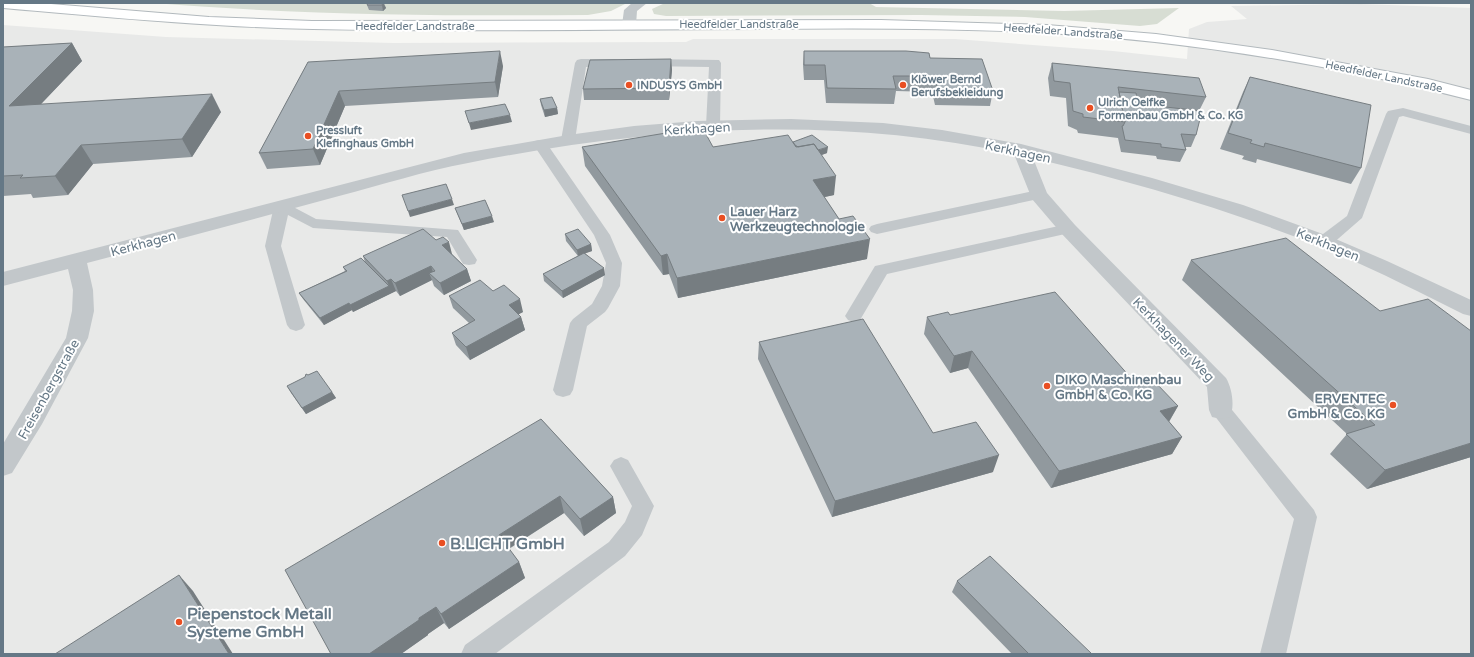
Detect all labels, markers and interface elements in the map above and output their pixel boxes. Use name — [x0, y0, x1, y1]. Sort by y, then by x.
street label: Heedfelder Landstraße — [679, 18, 799, 31]
street label: Heedfelder Landstraße — [355, 20, 475, 33]
street label: Heedfelder Landstraße — [1003, 21, 1123, 42]
street label: Heedfelder Landstraße — [1324, 58, 1444, 95]
place label: Klöwer Bernd Berufsbekleidung — [911, 73, 1003, 100]
place label: INDUSYS GmbH — [637, 79, 722, 92]
marker: INDUSYS GmbH — [624, 80, 634, 90]
marker: Klöwer Bernd Berufsbekleidung — [898, 80, 908, 90]
place label: Ulrich Oelfke Formenbau GmbH & Co. KG — [1098, 96, 1243, 122]
marker: Ulrich Oelfke Formenbau GmbH & Co. KG — [1085, 103, 1095, 113]
street label: Kerkhagen — [663, 119, 731, 139]
place label: Pressluft Klefinghaus GmbH — [316, 124, 414, 151]
marker: Pressluft Klefinghaus GmbH — [303, 131, 313, 141]
street label: Kerkhagen — [983, 137, 1052, 167]
place label: Lauer Harz Werkzeugtechnologie — [730, 204, 865, 235]
marker: Lauer Harz Werkzeugtechnologie — [717, 213, 727, 223]
street label: Kerkhagen — [1294, 225, 1362, 265]
street label: Kerkhagen — [109, 228, 178, 260]
street label: Kerkhagener Weg — [1129, 294, 1217, 385]
street label: Freisenbergstraße — [15, 337, 83, 442]
place label: DIKO Maschinenbau GmbH & Co. KG — [1055, 372, 1182, 403]
marker: DIKO Maschinenbau GmbH & Co. KG — [1042, 381, 1052, 391]
place label: ERVENTEC GmbH & Co. KG — [1288, 391, 1385, 422]
marker: ERVENTEC GmbH & Co. KG — [1388, 400, 1398, 410]
place label: B.LICHT GmbH — [450, 534, 565, 554]
marker: B.LICHT GmbH — [437, 538, 447, 548]
place label: Piepenstock Metall Systeme GmbH — [187, 604, 332, 642]
marker: Piepenstock Metall Systeme GmbH — [174, 617, 184, 627]

